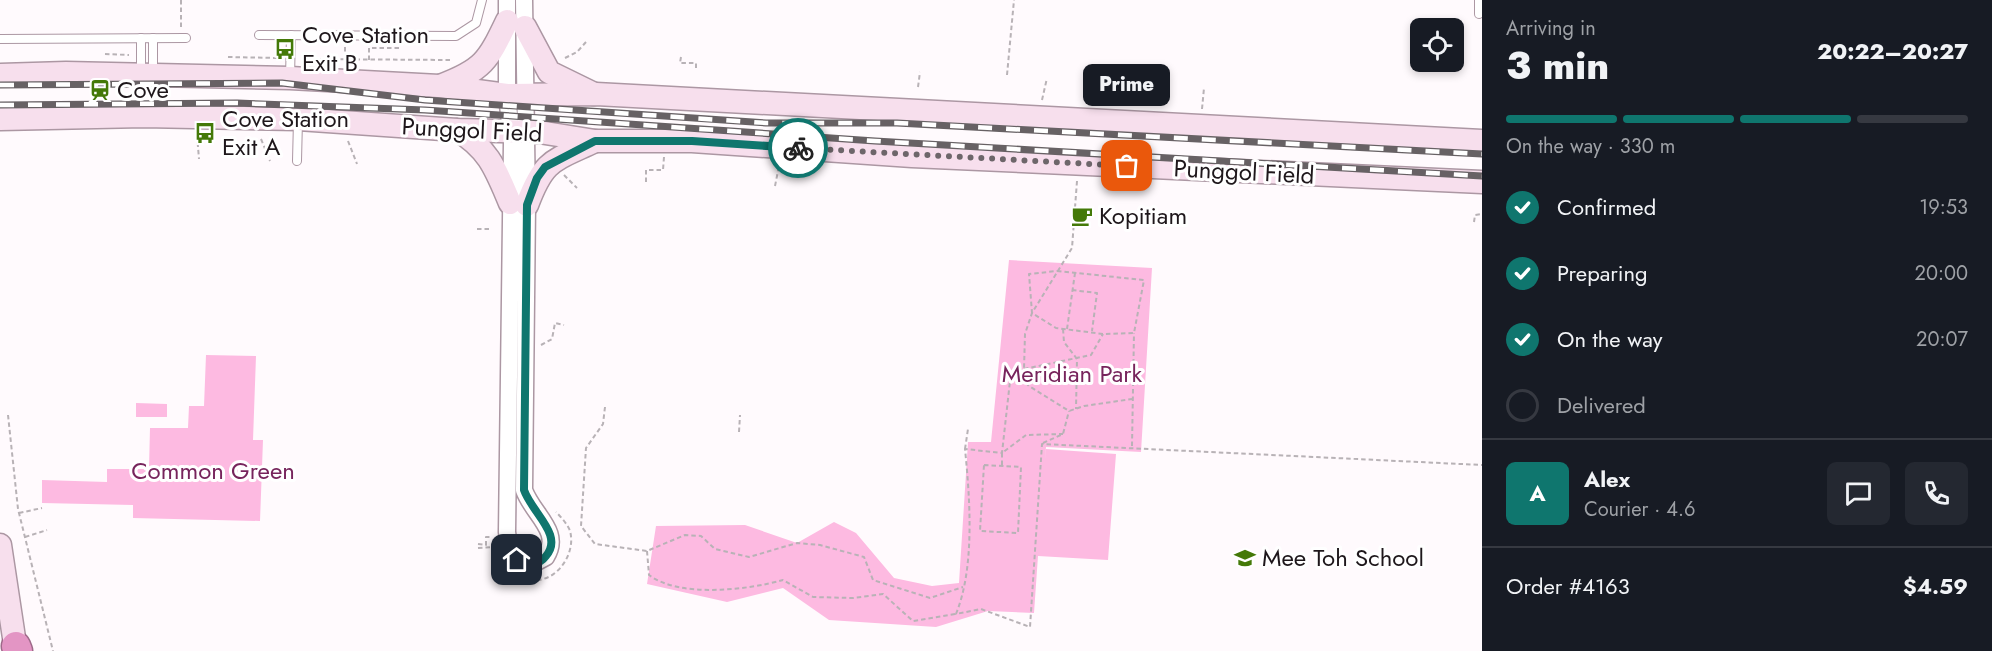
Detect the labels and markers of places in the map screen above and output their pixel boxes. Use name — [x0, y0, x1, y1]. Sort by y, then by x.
place label: Cove Station Exit B — [302, 17, 429, 80]
bus stop icon: Cove Station Exit B — [273, 37, 297, 61]
callout: Prime — [1084, 64, 1170, 106]
place label: Cove — [117, 72, 169, 107]
station icon: Cove — [88, 78, 112, 102]
place label: Cove Station Exit A — [222, 101, 349, 164]
bus stop icon: Cove Station Exit A — [193, 121, 217, 145]
pin — [1101, 140, 1152, 191]
place label: Kopitiam — [1099, 198, 1187, 233]
cafe icon: Kopitiam — [1070, 204, 1094, 228]
pin — [491, 534, 542, 585]
place label: Mee Toh School — [1262, 540, 1424, 575]
school or university icon: Mee Toh School — [1233, 546, 1257, 570]

